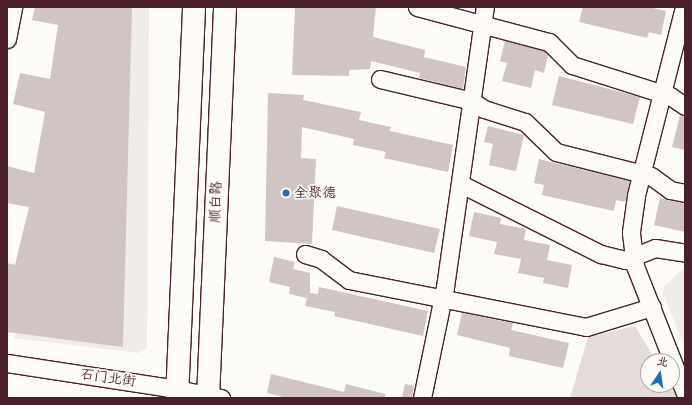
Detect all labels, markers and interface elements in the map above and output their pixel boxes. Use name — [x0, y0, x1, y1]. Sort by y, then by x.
street label: 顺白路 — [207, 181, 225, 223]
place label: 全聚德 — [294, 185, 336, 201]
marker: 全聚德 — [281, 188, 291, 198]
north arrow — [640, 353, 680, 393]
text: 北 — [656, 353, 670, 370]
street label: 石门北街 — [79, 366, 137, 390]

